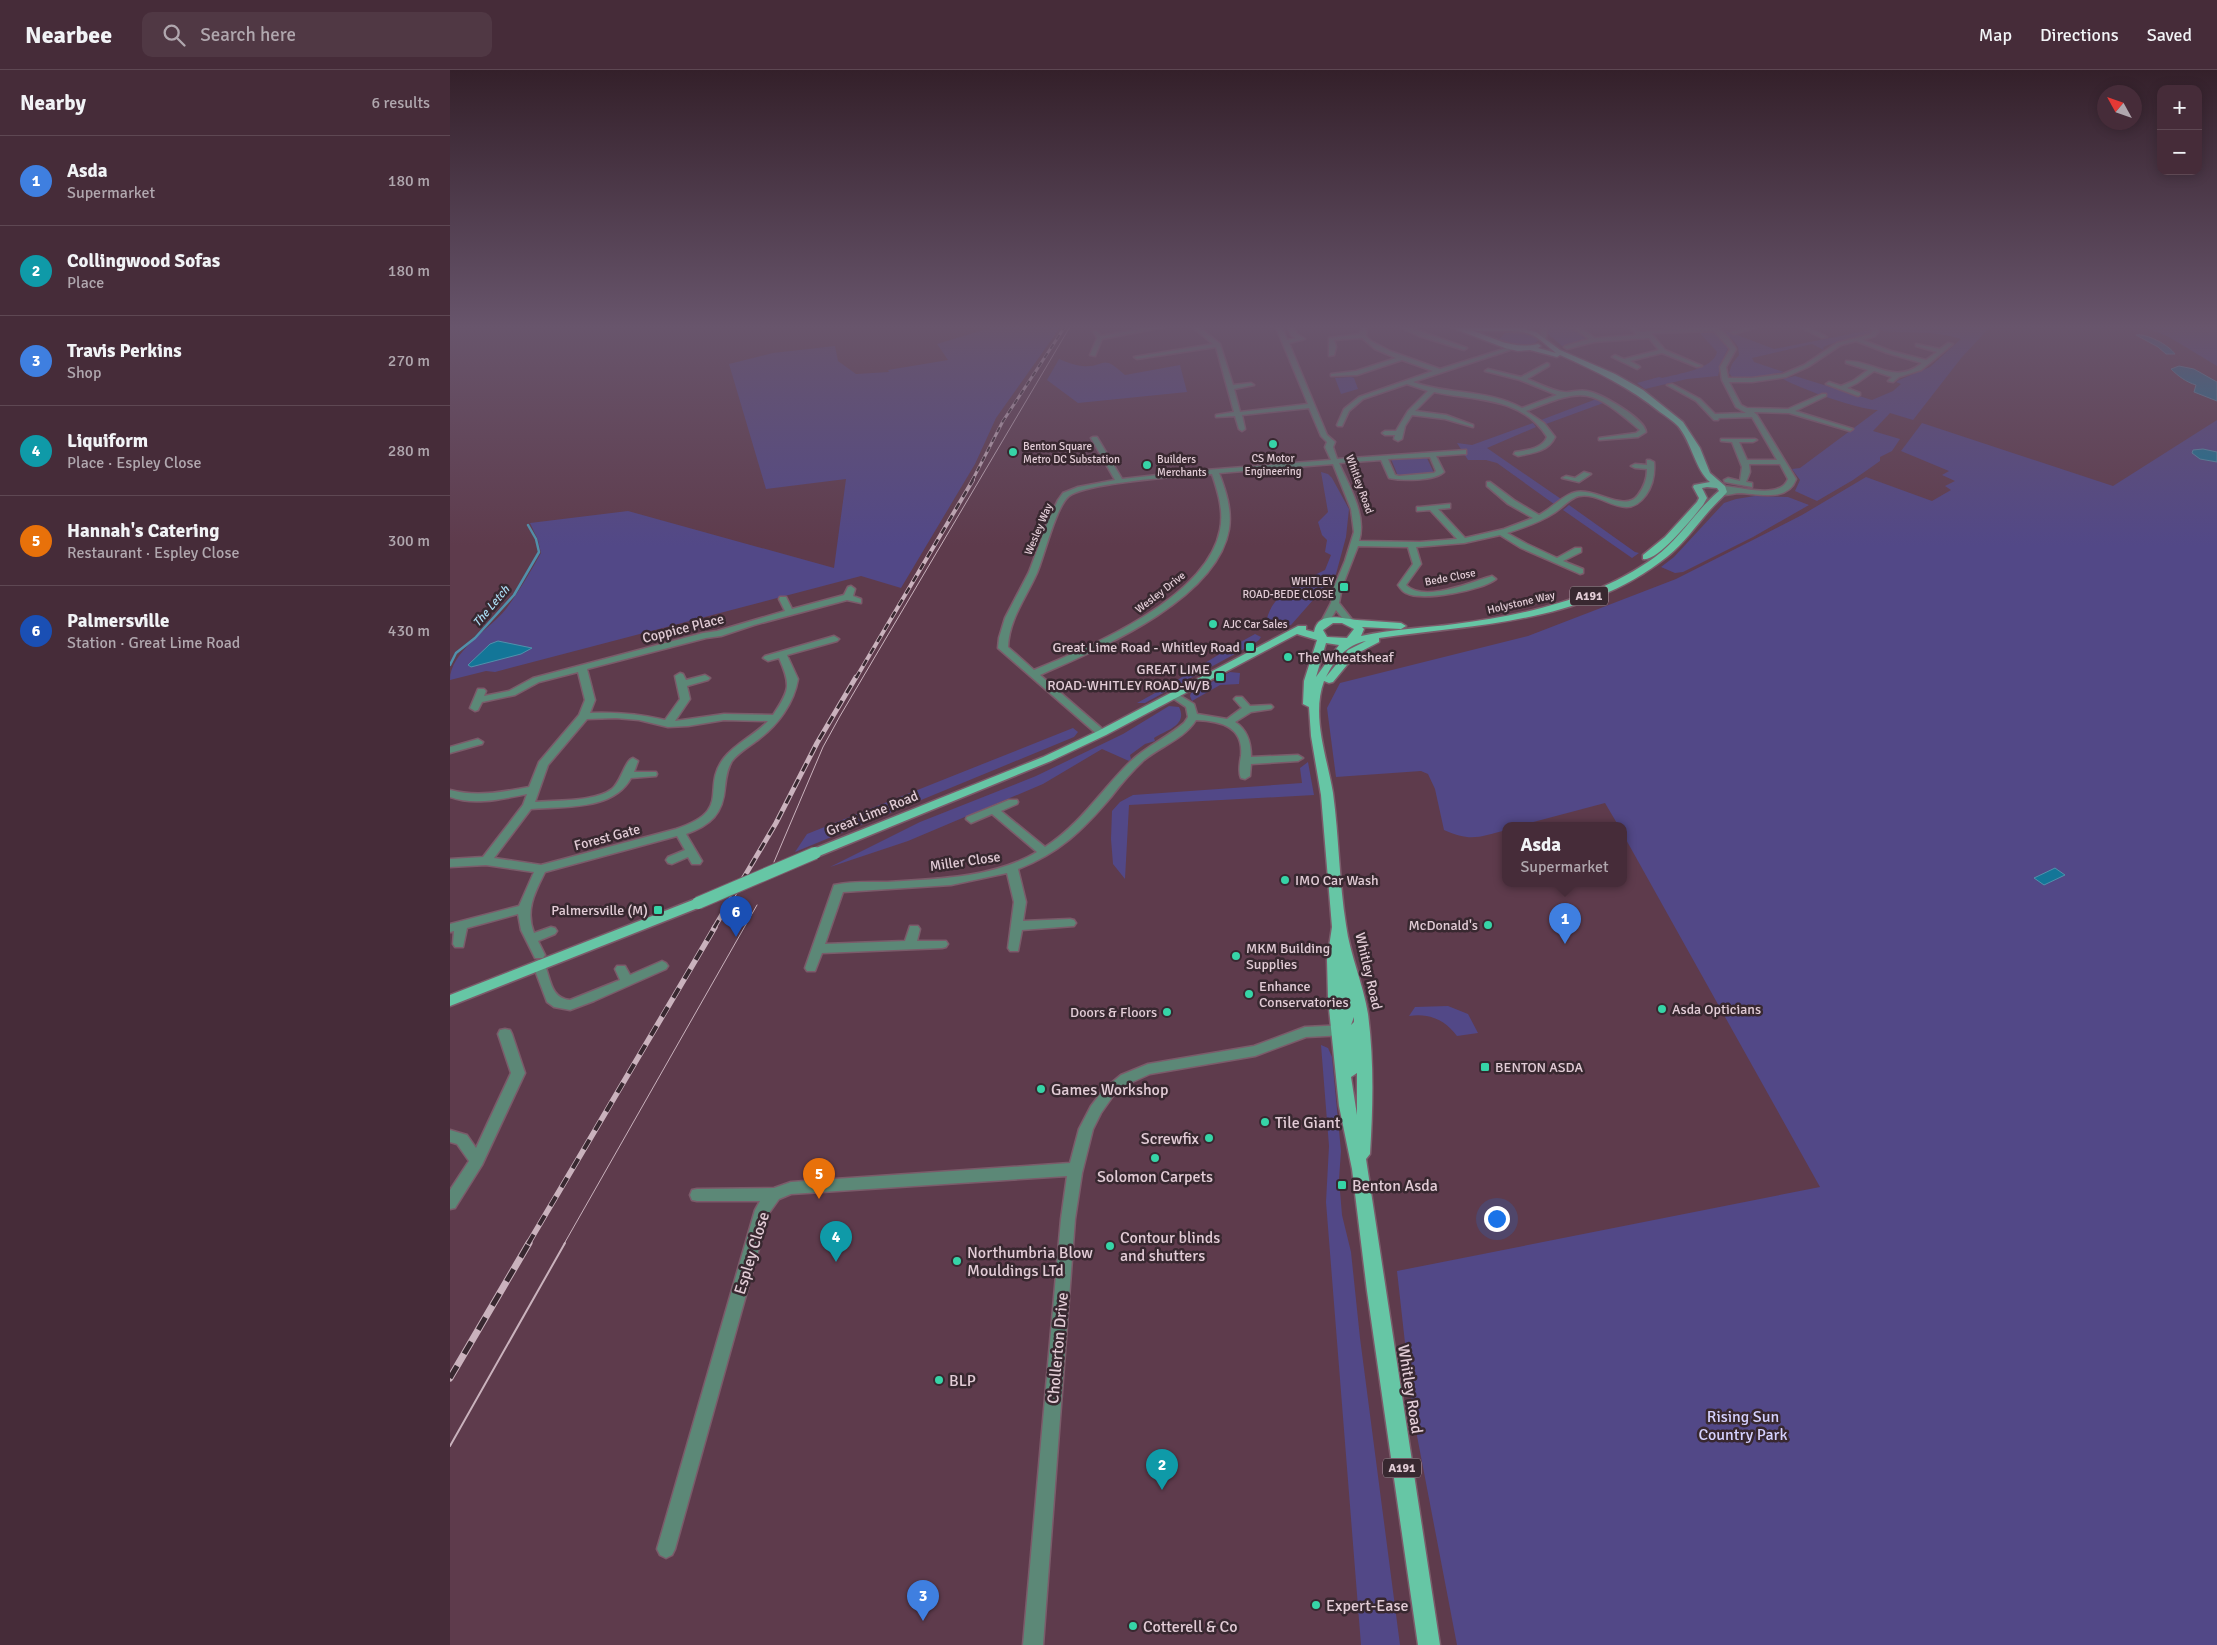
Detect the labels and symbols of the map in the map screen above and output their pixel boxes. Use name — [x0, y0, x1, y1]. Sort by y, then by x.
north arrow — [2097, 85, 2142, 130]
marker: CS Motor Engineering — [1267, 438, 1279, 450]
place label: Benton Square Metro DC Substation — [1023, 440, 1120, 466]
marker: Benton Square Metro DC Substation — [1007, 446, 1019, 458]
place label: CS Motor Engineering — [1244, 452, 1302, 478]
place label: Builders Merchants — [1157, 453, 1207, 479]
street label: Whitley Road — [1343, 453, 1376, 516]
marker: Builders Merchants — [1141, 459, 1153, 471]
street label: Wesley Way — [1022, 501, 1055, 557]
street label: Bede Close — [1423, 566, 1477, 589]
street label: Wesley Drive — [1133, 569, 1188, 616]
place label: WHITLEY ROAD-BEDE CLOSE — [1242, 575, 1334, 601]
marker: WHITLEY ROAD-BEDE CLOSE — [1338, 581, 1350, 593]
water label: The Letch — [470, 582, 513, 630]
road number: A191 — [1570, 586, 1608, 606]
street label: Holystone Way — [1486, 588, 1557, 617]
street label: Coppice Place — [641, 610, 726, 647]
marker: AJC Car Sales — [1207, 618, 1219, 630]
place label: AJC Car Sales — [1223, 618, 1288, 631]
place label: Great Lime Road - Whitley Road — [1053, 639, 1240, 656]
marker: Great Lime Road - Whitley Road — [1244, 641, 1256, 653]
place label: The Wheatsheaf — [1298, 649, 1395, 666]
marker: The Wheatsheaf — [1282, 651, 1294, 663]
place label: GREAT LIME ROAD-WHITLEY ROAD-W/B — [1047, 661, 1210, 694]
marker: GREAT LIME ROAD-WHITLEY ROAD-W/B — [1214, 671, 1226, 683]
street label: Great Lime Road — [824, 787, 921, 840]
street label: Forest Gate — [572, 820, 642, 854]
street label: Miller Close — [929, 848, 1001, 875]
place label: IMO Car Wash — [1295, 872, 1379, 889]
marker: IMO Car Wash — [1279, 874, 1291, 886]
pin: 6 — [720, 896, 752, 937]
place label: Palmersville (M) — [551, 902, 648, 919]
pin: 1 — [1549, 903, 1581, 944]
marker: Palmersville (M) — [652, 904, 664, 916]
place label: McDonald's — [1409, 917, 1478, 934]
marker: McDonald's — [1482, 919, 1494, 931]
street label: Whitley Road — [1351, 931, 1386, 1011]
place label: MKM Building Supplies — [1246, 940, 1330, 973]
marker: MKM Building Supplies — [1230, 950, 1242, 962]
place label: Enhance Conservatories — [1259, 978, 1349, 1011]
marker: Enhance Conservatories — [1243, 988, 1255, 1000]
place label: Asda Opticians — [1672, 1001, 1761, 1018]
marker: Asda Opticians — [1656, 1003, 1668, 1015]
place label: Doors & Floors — [1070, 1004, 1157, 1021]
marker: Doors & Floors — [1161, 1006, 1173, 1018]
place label: BENTON ASDA — [1495, 1059, 1583, 1076]
marker: BENTON ASDA — [1479, 1061, 1491, 1073]
place label: Games Workshop — [1051, 1080, 1168, 1100]
marker: Games Workshop — [1035, 1083, 1047, 1095]
place label: Tile Giant — [1275, 1113, 1341, 1133]
marker: Tile Giant — [1259, 1116, 1271, 1128]
place label: Screwfix — [1141, 1129, 1200, 1149]
marker: Screwfix — [1203, 1132, 1215, 1144]
marker: Solomon Carpets — [1149, 1152, 1161, 1164]
pin: 5 — [803, 1158, 835, 1199]
place label: Solomon Carpets — [1097, 1167, 1213, 1187]
place label: Benton Asda — [1352, 1176, 1438, 1196]
marker: Benton Asda — [1336, 1179, 1348, 1191]
your location — [1484, 1206, 1510, 1232]
street label: Espley Close — [730, 1210, 774, 1297]
pin: 4 — [820, 1221, 852, 1262]
place label: Contour blinds and shutters — [1120, 1228, 1220, 1266]
marker: Contour blinds and shutters — [1104, 1240, 1116, 1252]
place label: Northumbria Blow Mouldings LTd — [967, 1243, 1093, 1281]
marker: Northumbria Blow Mouldings LTd — [951, 1255, 963, 1267]
street label: Chollerton Drive — [1043, 1292, 1073, 1405]
street label: Whitley Road — [1393, 1343, 1427, 1435]
place label: BLP — [949, 1371, 976, 1391]
marker: BLP — [933, 1374, 945, 1386]
park label: Rising Sun Country Park — [1699, 1407, 1788, 1445]
pin: 2 — [1146, 1449, 1178, 1490]
road number: A191 — [1383, 1459, 1421, 1478]
pin: 3 — [907, 1580, 939, 1621]
place label: Expert-Ease — [1326, 1596, 1408, 1616]
marker: Expert-Ease — [1310, 1599, 1322, 1611]
place label: Cotterell & Co — [1143, 1617, 1237, 1637]
marker: Cotterell & Co — [1127, 1620, 1139, 1632]

